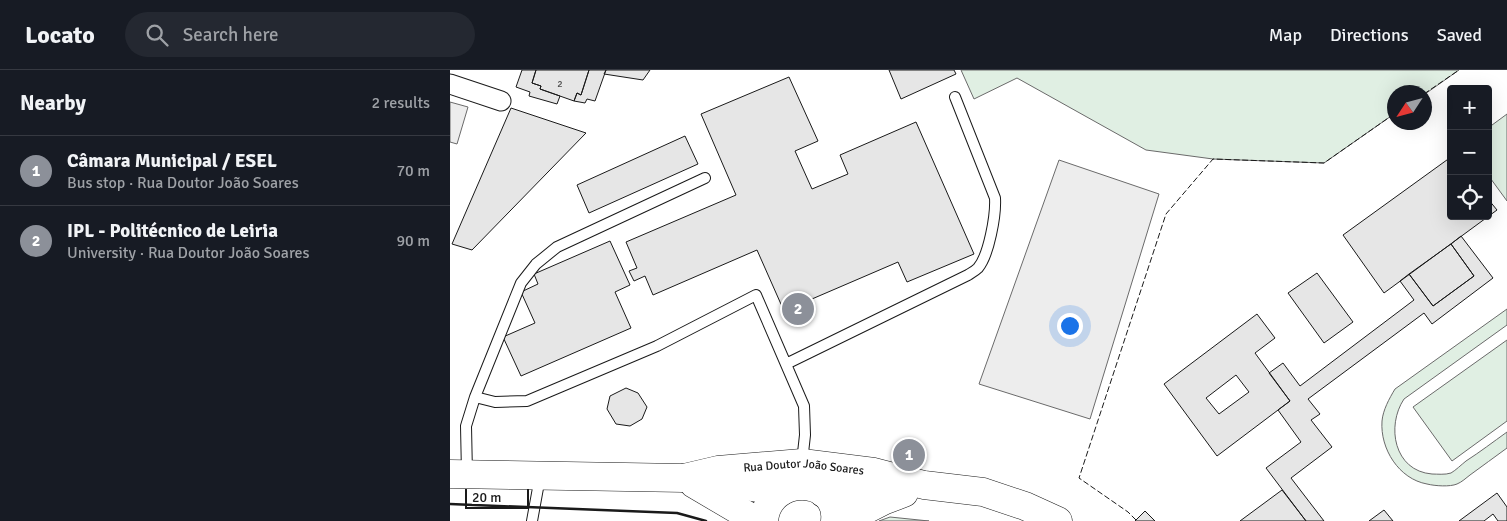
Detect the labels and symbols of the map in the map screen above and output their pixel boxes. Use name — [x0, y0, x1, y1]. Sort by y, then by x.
house number: 2 — [557, 78, 563, 90]
north arrow — [1387, 85, 1432, 130]
pin: 2 — [782, 290, 814, 328]
your location — [1057, 313, 1083, 339]
pin: 1 — [893, 436, 925, 474]
street label: Rua Doutor João Soares — [743, 455, 865, 478]
scale bar — [465, 486, 529, 509]

